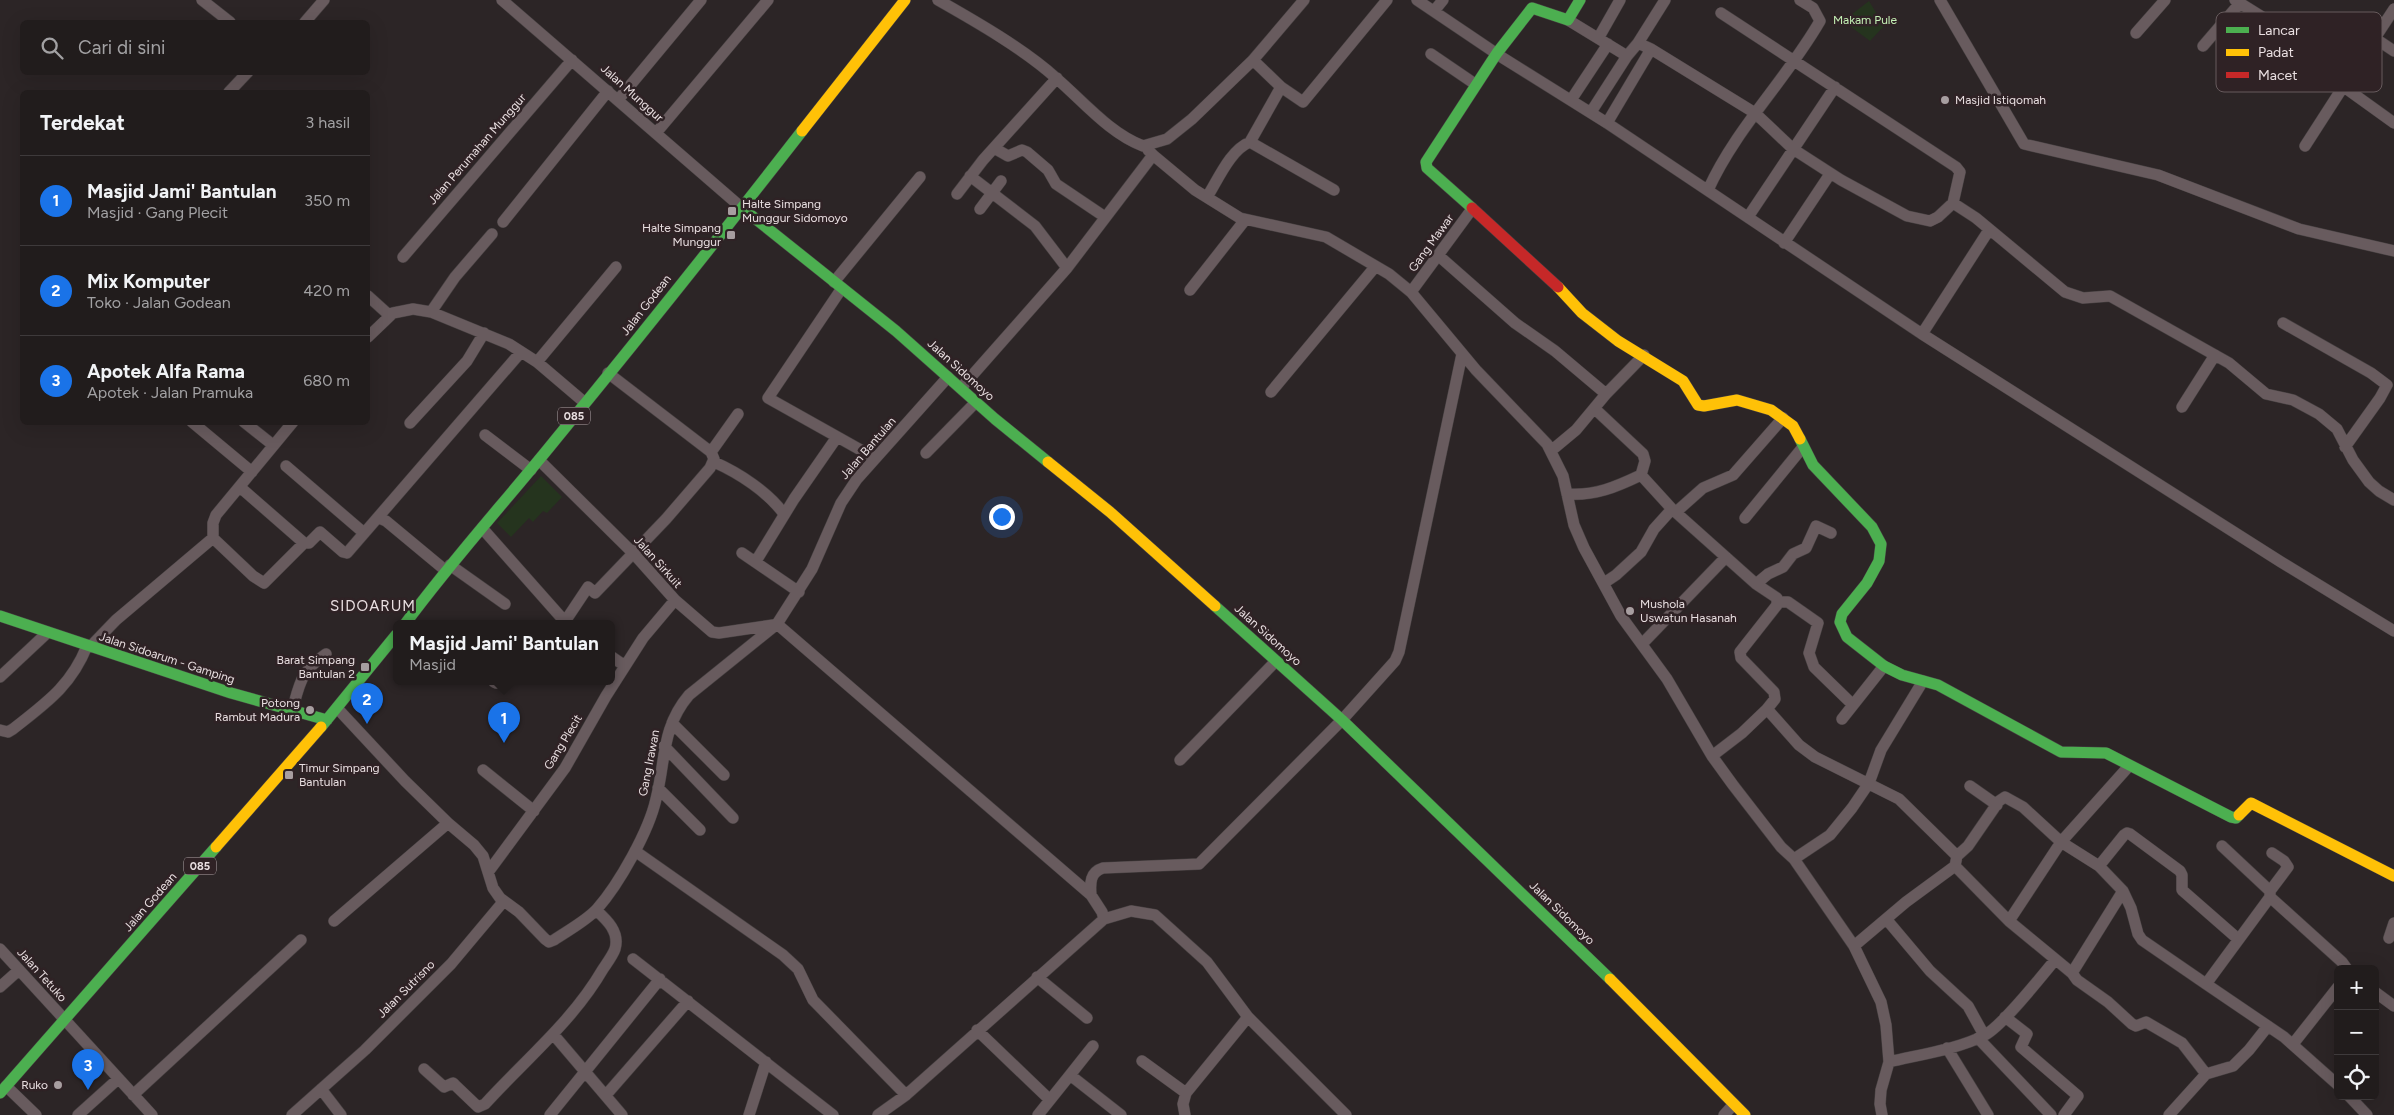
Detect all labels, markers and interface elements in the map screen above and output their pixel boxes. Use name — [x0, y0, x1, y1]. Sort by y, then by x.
legend — [2216, 12, 2382, 92]
park label: Makam Pule — [1833, 13, 1897, 27]
search box — [20, 20, 370, 75]
text: Lancar — [2258, 22, 2300, 39]
icon: search — [38, 34, 66, 62]
text: Cari di sini — [78, 36, 165, 59]
text: Padat — [2258, 44, 2294, 61]
street label: Jalan Munggur — [598, 61, 666, 125]
text: Macet — [2258, 67, 2298, 84]
street label: Jalan Perumahan Munggur — [425, 91, 529, 207]
place label: Masjid Istiqomah — [1955, 93, 2046, 107]
marker: Masjid Istiqomah — [1939, 94, 1951, 106]
text: Terdekat — [40, 110, 125, 135]
text: 3 hasil — [306, 113, 350, 132]
text: Masjid Jami' Bantulan — [87, 180, 277, 203]
text: 1 — [53, 191, 59, 210]
text: 350 m — [304, 191, 350, 210]
place label: Halte Simpang Munggur Sidomoyo — [742, 197, 848, 225]
text: Masjid · Gang Plecit — [87, 203, 228, 222]
marker: Halte Simpang Munggur Sidomoyo — [726, 205, 738, 217]
street label: Gang Mawar — [1405, 212, 1457, 274]
place label: Halte Simpang Munggur — [642, 221, 721, 249]
marker: Halte Simpang Munggur — [725, 229, 737, 241]
text: Mix Komputer — [87, 270, 210, 293]
street label: Jalan Godean — [618, 272, 674, 338]
text: 2 — [51, 281, 61, 300]
text: 420 m — [303, 281, 350, 300]
text: Toko · Jalan Godean — [87, 293, 231, 312]
street label: Jalan Sidomoyo — [925, 336, 997, 404]
text: Apotek Alfa Rama — [87, 360, 245, 383]
text: 3 — [52, 371, 60, 390]
text: 680 m — [303, 371, 350, 390]
text: Apotek · Jalan Pramuka — [87, 383, 253, 402]
road number: 085 — [558, 408, 590, 424]
street label: Jalan Bantulan — [837, 414, 899, 482]
your location — [989, 504, 1015, 530]
street label: Jalan Sirkuit — [631, 533, 685, 591]
district label: SIDOARUM — [330, 597, 416, 615]
place label: Mushola Uswatun Hasanah — [1640, 597, 1737, 625]
street label: Jalan Sidomoyo — [1232, 601, 1304, 669]
marker: Mushola Uswatun Hasanah — [1624, 605, 1636, 617]
popup — [393, 620, 615, 685]
street label: Jalan Sidoarum - Gamping — [97, 629, 237, 687]
text: Masjid Jami' Bantulan — [409, 632, 599, 655]
place label: Barat Simpang Bantulan 2 — [277, 653, 355, 681]
text: Masjid — [409, 655, 456, 674]
marker: Barat Simpang Bantulan 2 — [359, 661, 371, 673]
pin: 2 — [351, 683, 383, 724]
place label: Potong Rambut Madura — [215, 696, 300, 724]
pin: 1 — [488, 702, 520, 743]
marker: Potong Rambut Madura — [304, 704, 316, 716]
street label: Gang Plecit — [541, 711, 585, 772]
street label: Gang Irawan — [636, 728, 662, 797]
place label: Timur Simpang Bantulan — [299, 761, 380, 789]
marker: Timur Simpang Bantulan — [283, 769, 295, 781]
road number: 085 — [184, 858, 216, 874]
street label: Jalan Godean — [121, 870, 179, 934]
street label: Jalan Sidomoyo — [1527, 878, 1597, 948]
street label: Jalan Tetuko — [14, 945, 70, 1005]
street label: Jalan Sutrisno — [374, 957, 438, 1021]
map controls — [2334, 965, 2379, 1100]
button: + — [2334, 965, 2379, 1010]
button: − — [2334, 1010, 2379, 1055]
pin: 3 — [72, 1049, 104, 1090]
button: locate — [2334, 1055, 2379, 1100]
place label: Ruko — [21, 1078, 48, 1092]
marker: Ruko — [52, 1079, 64, 1091]

